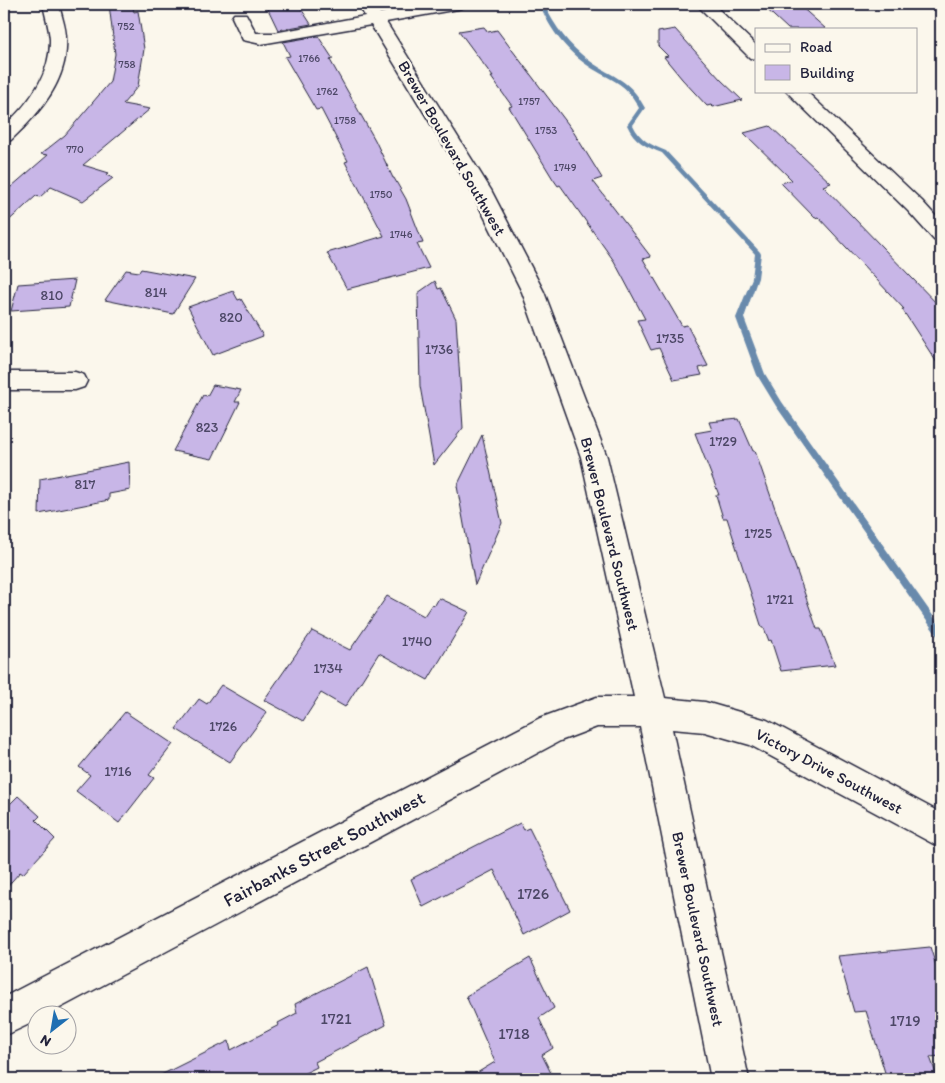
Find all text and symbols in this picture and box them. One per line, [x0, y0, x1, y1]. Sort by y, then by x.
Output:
house number: 752 [117, 20, 135, 33]
legend [755, 28, 918, 92]
text: Road [800, 38, 833, 56]
house number: 1766 [298, 52, 320, 65]
street label: Brewer Boulevard Southwest [394, 57, 510, 239]
house number: 758 [118, 58, 136, 71]
text: Building [800, 64, 854, 82]
house number: 1762 [316, 85, 338, 98]
house number: 1757 [518, 95, 540, 108]
house number: 1758 [334, 114, 356, 127]
house number: 1753 [535, 124, 557, 137]
house number: 770 [66, 143, 84, 156]
house number: 1749 [554, 161, 577, 174]
house number: 1750 [369, 188, 393, 201]
house number: 1746 [390, 228, 413, 241]
house number: 814 [145, 284, 168, 301]
house number: 810 [41, 287, 63, 304]
house number: 820 [219, 309, 243, 326]
house number: 1735 [656, 330, 684, 347]
house number: 1736 [425, 341, 453, 358]
house number: 823 [196, 419, 219, 436]
house number: 1729 [709, 433, 737, 450]
street label: Brewer Boulevard Southwest [577, 435, 643, 633]
house number: 817 [74, 476, 96, 493]
house number: 1725 [744, 525, 772, 542]
house number: 1721 [766, 591, 794, 608]
house number: 1740 [402, 633, 432, 650]
house number: 1734 [313, 660, 343, 677]
house number: 1726 [209, 718, 237, 735]
street label: Victory Drive Southwest [752, 724, 906, 818]
house number: 1716 [104, 763, 132, 780]
street label: Fairbanks Street Southwest [219, 786, 429, 912]
street label: Brewer Boulevard Southwest [668, 830, 728, 1028]
house number: 1726 [517, 884, 549, 903]
north arrow [28, 1006, 78, 1056]
house number: 1721 [320, 1009, 352, 1028]
house number: 1719 [889, 1011, 921, 1030]
house number: 1718 [498, 1024, 530, 1043]
text: N [37, 1031, 54, 1050]

